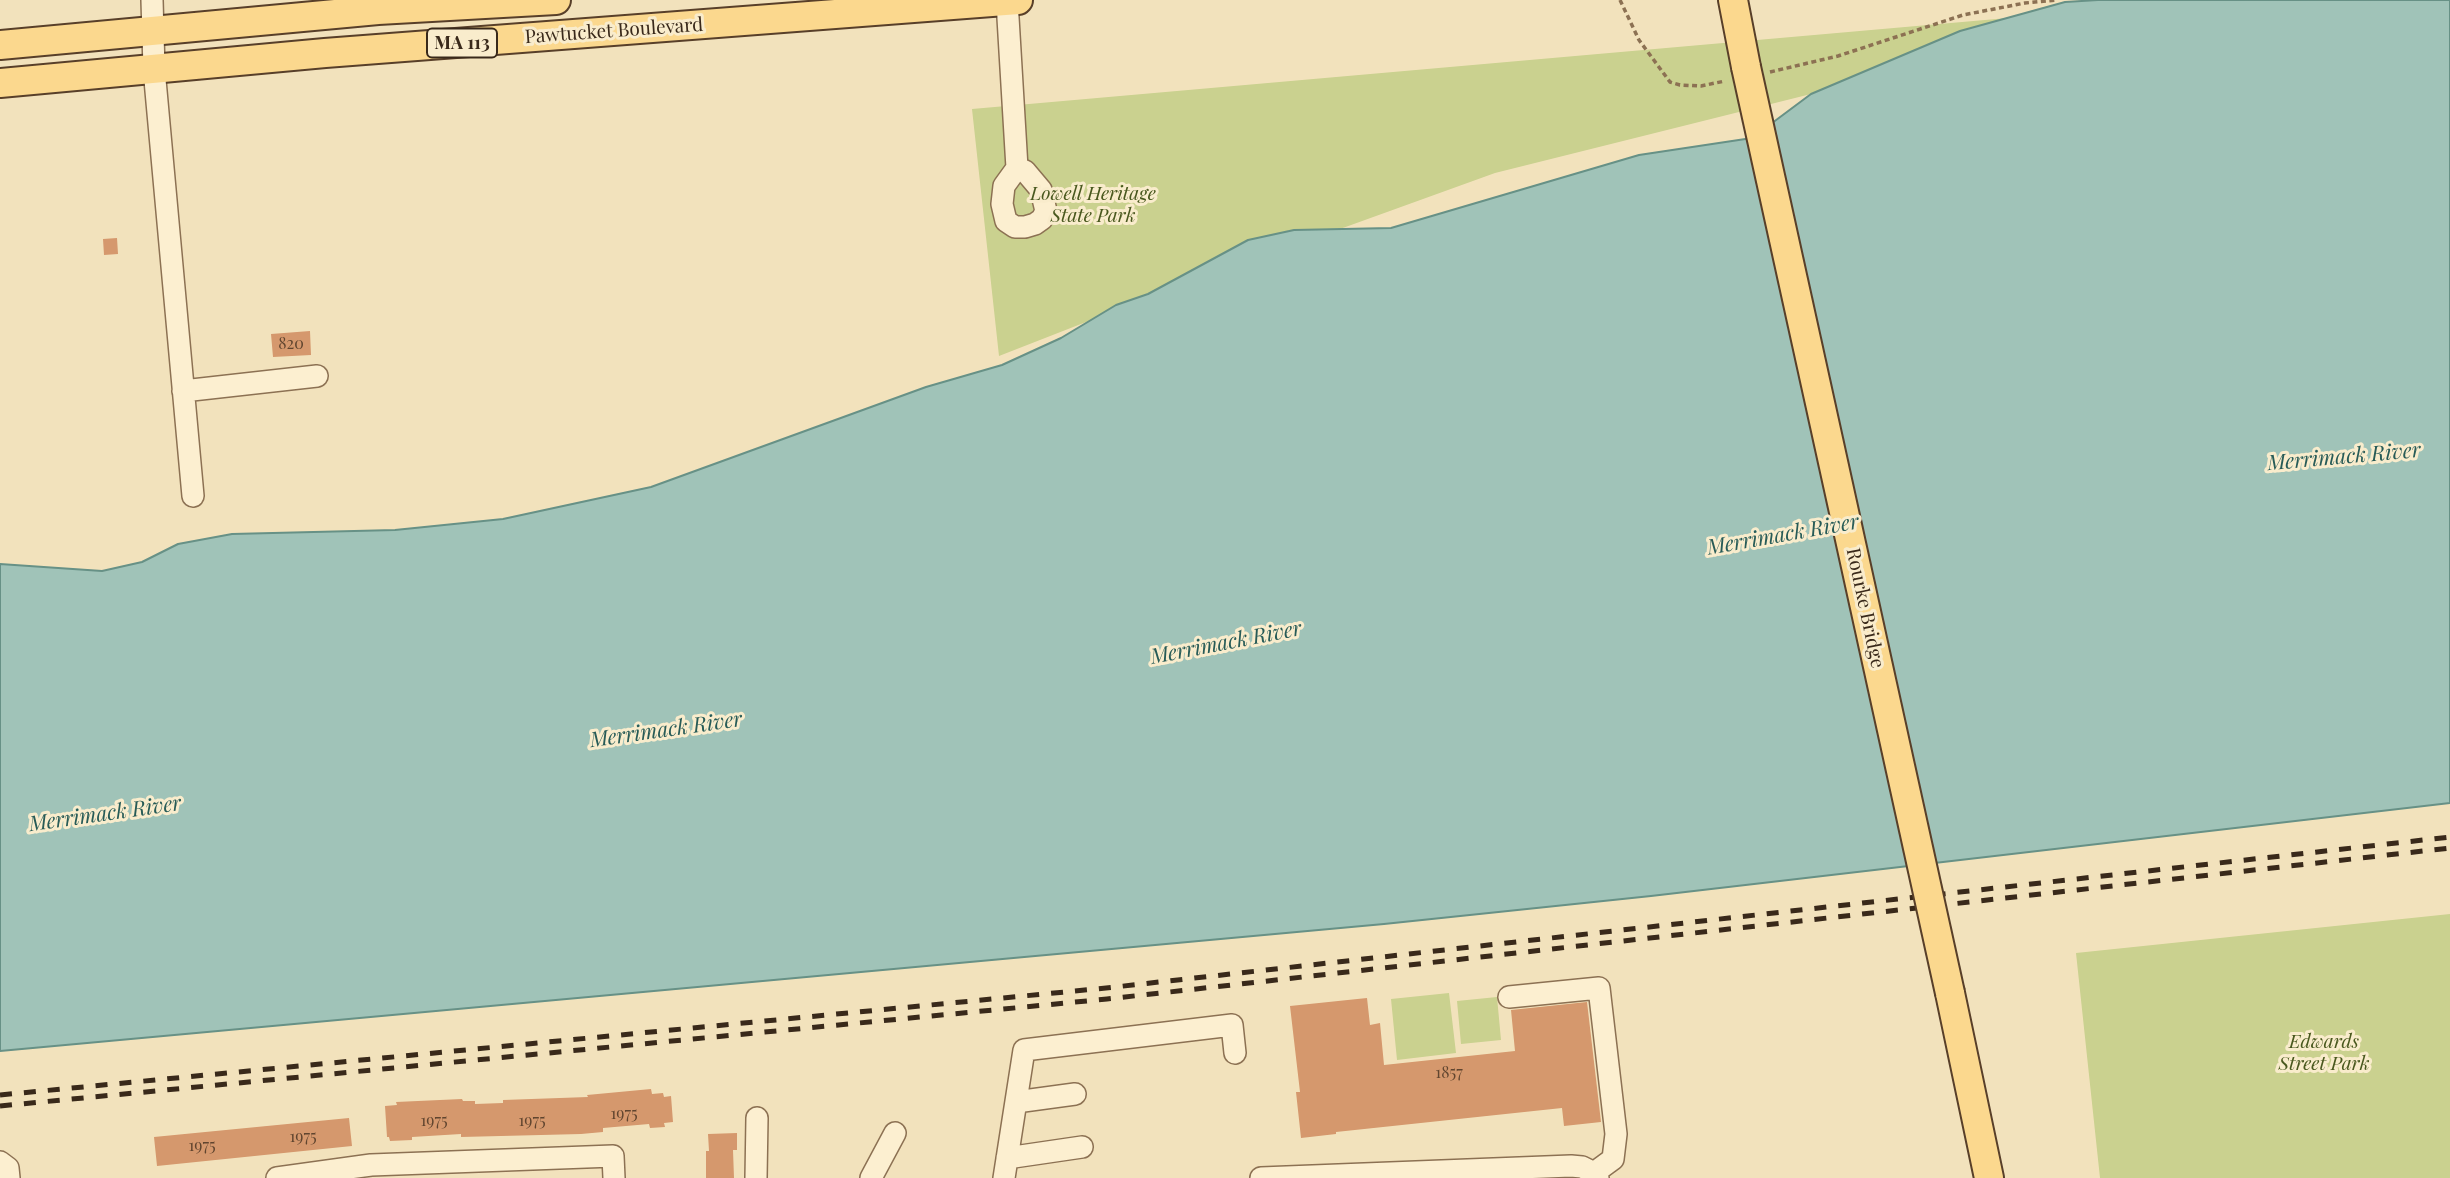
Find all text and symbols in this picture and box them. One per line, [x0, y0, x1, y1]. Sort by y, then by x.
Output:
street label: Pawtucket Boulevard [524, 13, 704, 49]
road number: MA 113 [427, 28, 497, 58]
park label: Lowell Heritage State Park [1030, 183, 1156, 227]
house number: 820 [278, 334, 304, 354]
water label: Merrimack River [2266, 438, 2422, 476]
water label: Merrimack River [1705, 509, 1861, 561]
street label: Rourke Bridge [1841, 546, 1889, 670]
water label: Merrimack River [1148, 616, 1304, 670]
water label: Merrimack River [588, 707, 744, 753]
water label: Merrimack River [27, 791, 183, 837]
park label: Edwards Street Park [2279, 1031, 2369, 1075]
house number: 1857 [1435, 1063, 1463, 1083]
house number: 1975 [610, 1104, 638, 1124]
house number: 1975 [420, 1111, 448, 1131]
house number: 1975 [518, 1111, 546, 1131]
house number: 1975 [289, 1127, 317, 1147]
house number: 1975 [188, 1136, 216, 1156]

